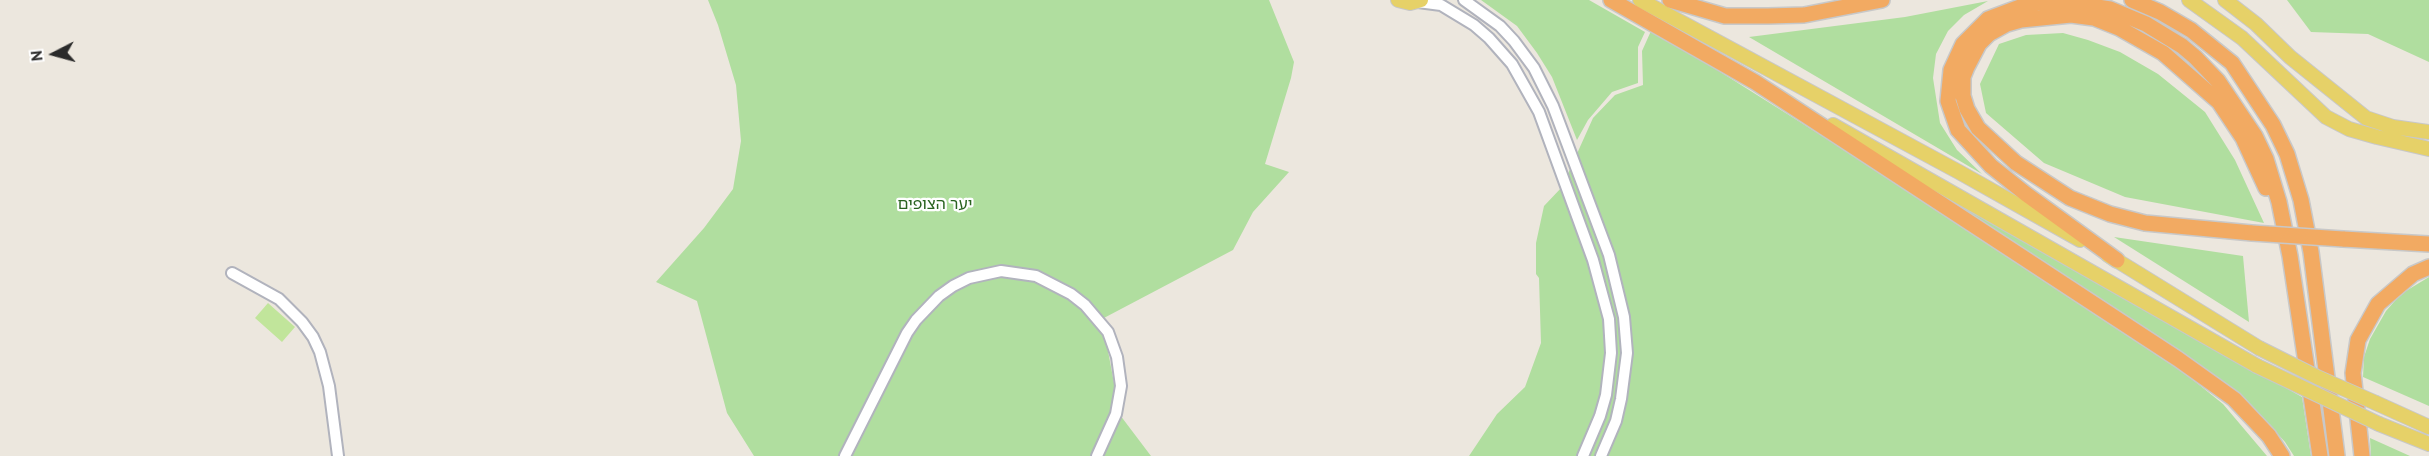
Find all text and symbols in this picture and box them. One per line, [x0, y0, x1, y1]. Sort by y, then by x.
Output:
north arrow [24, 24, 84, 84]
text: N [26, 50, 47, 62]
park label: יער הצופים [897, 194, 973, 214]

